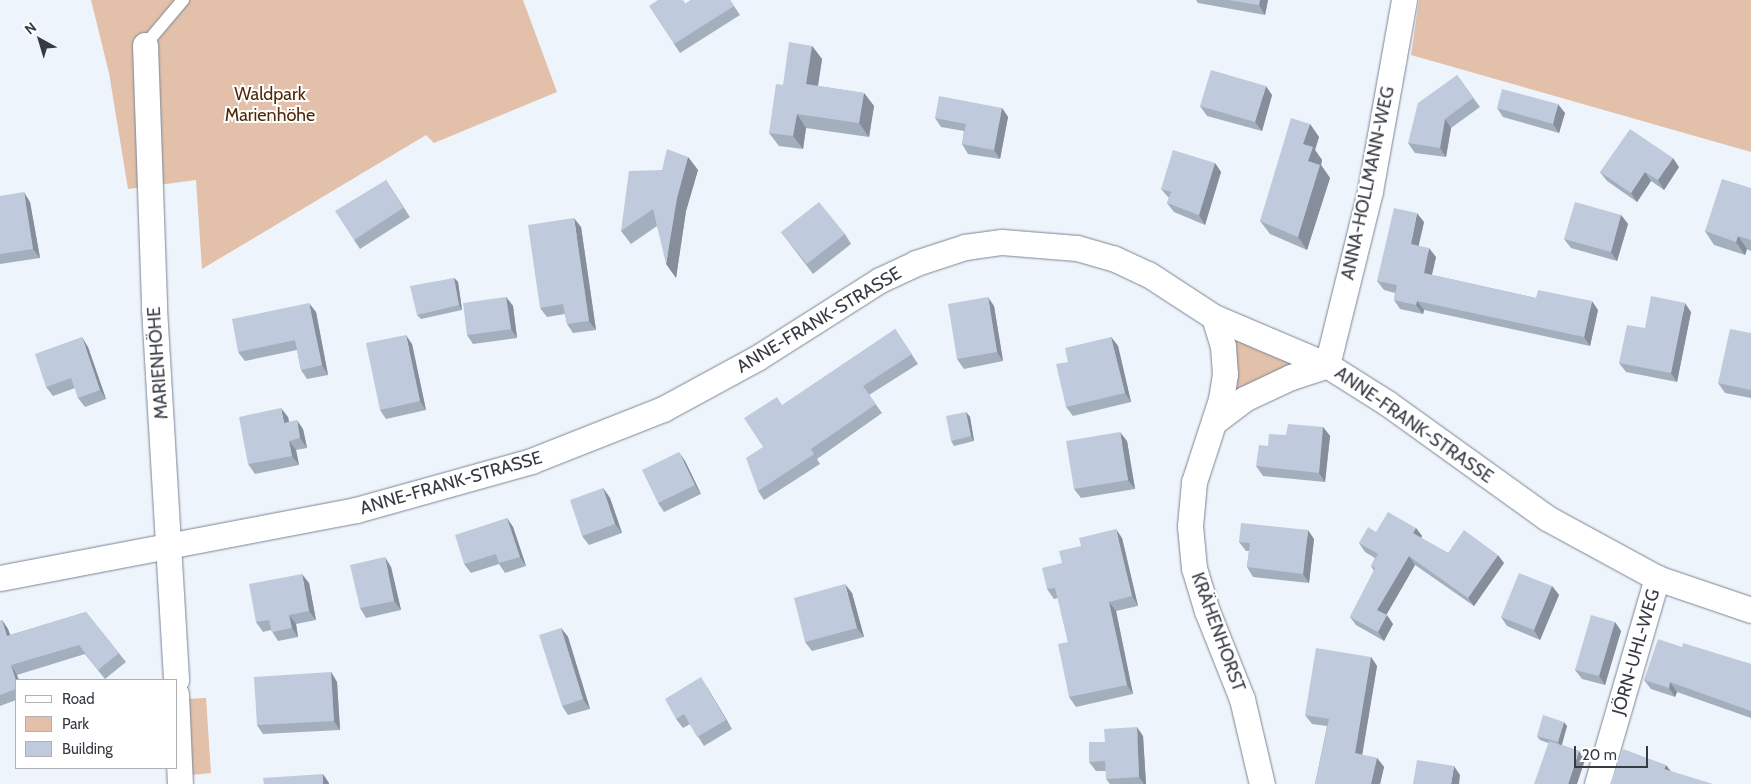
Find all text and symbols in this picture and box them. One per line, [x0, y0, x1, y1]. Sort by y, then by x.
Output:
north arrow [15, 15, 65, 65]
text: N [21, 18, 40, 38]
park label: Waldpark Marienhöhe [225, 84, 315, 126]
street label: ANNA-HOLLMANN-WEG [1337, 84, 1399, 282]
street label: ANNE-FRANK-STRASSE [733, 262, 905, 378]
street label: MARIENHÖHE [143, 306, 173, 420]
street label: ANNE-FRANK-STRASSE [1331, 362, 1497, 488]
street label: ANNE-FRANK-STRASSE [358, 447, 544, 519]
street label: KRÄHENHORST [1186, 570, 1250, 694]
street label: JÖRN-UHL-WEG [1608, 587, 1664, 717]
legend [15, 679, 178, 769]
text: Road [62, 690, 95, 708]
text: Park [62, 715, 89, 733]
scale bar [1576, 736, 1650, 768]
text: Building [62, 740, 113, 758]
text: 20 m [1582, 746, 1617, 764]

